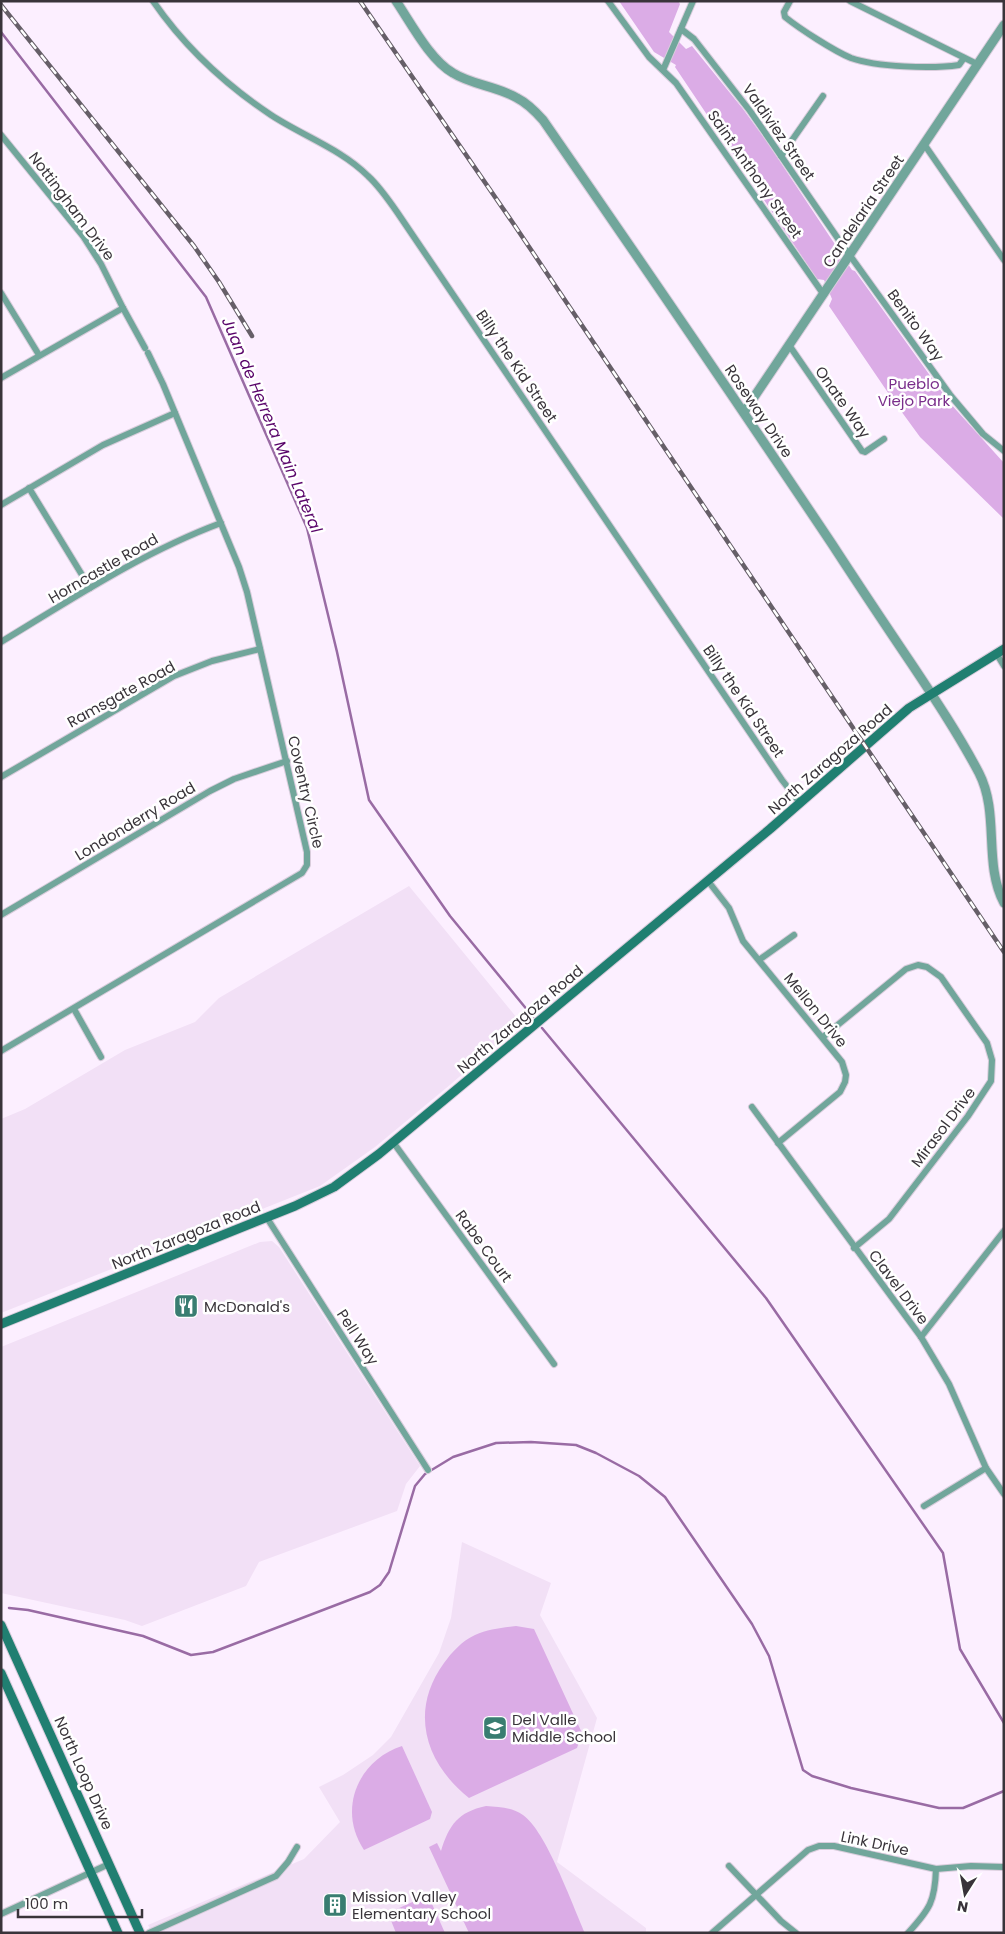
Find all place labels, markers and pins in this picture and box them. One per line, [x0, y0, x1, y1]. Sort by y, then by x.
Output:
restaurant icon: McDonald's [173, 1293, 199, 1319]
place label: McDonald's [204, 1296, 290, 1317]
place label: Del Valle Middle School [512, 1709, 616, 1747]
school or university icon: Del Valle Middle School [482, 1715, 508, 1741]
place label: Mission Valley Elementary School [352, 1886, 491, 1924]
building icon: Mission Valley Elementary School [322, 1892, 348, 1918]

